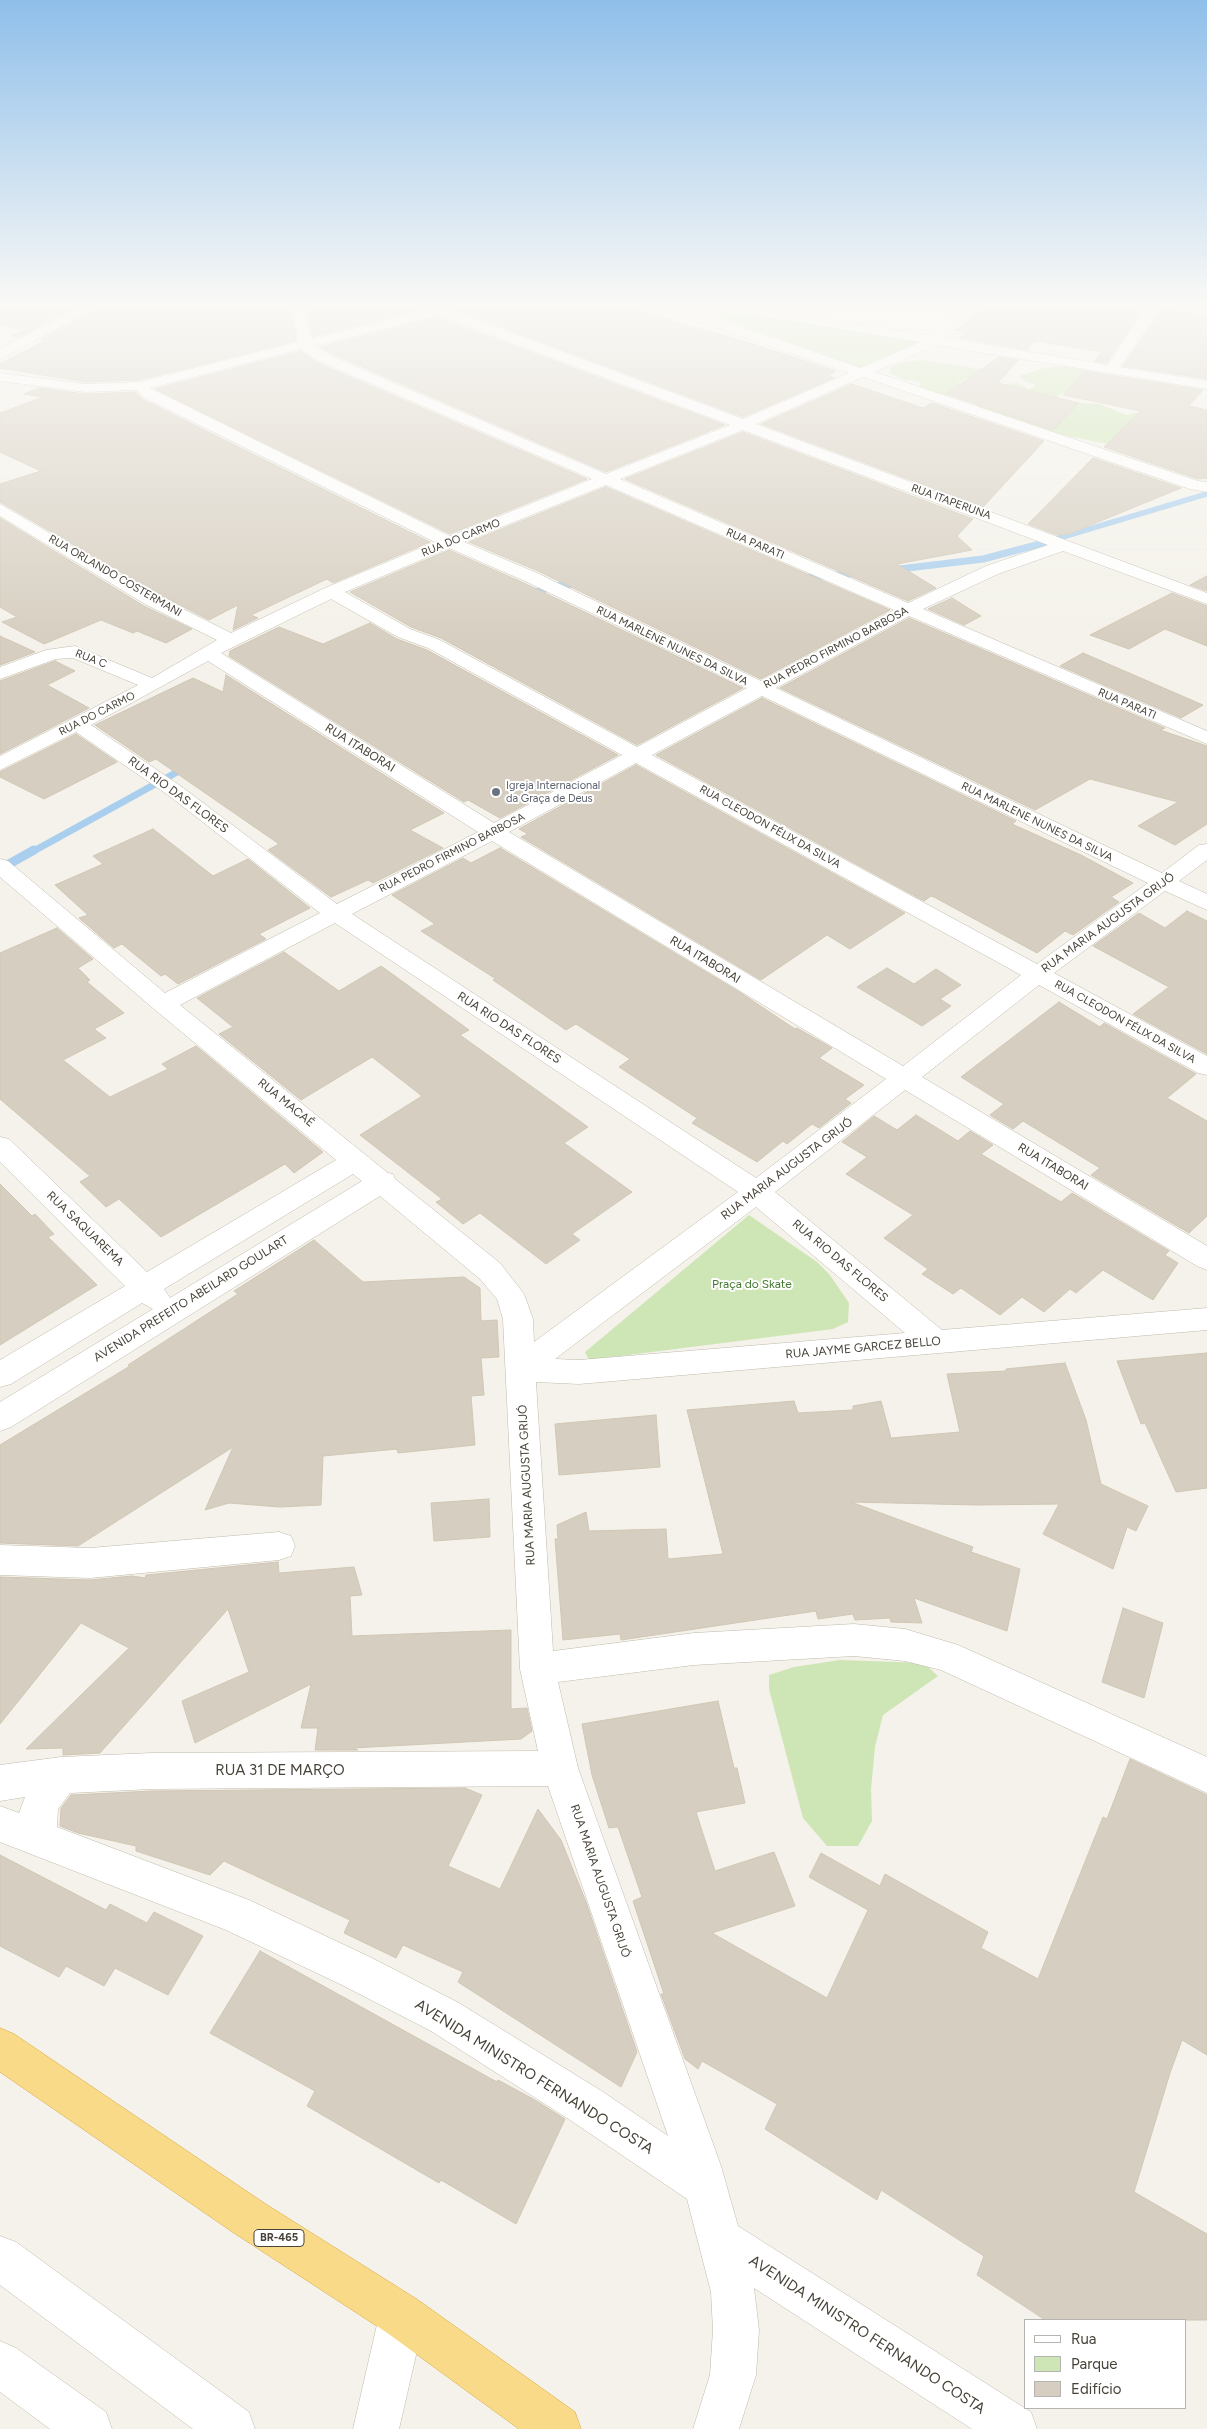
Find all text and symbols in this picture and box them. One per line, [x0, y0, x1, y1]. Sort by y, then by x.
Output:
street label: RUA ITAPERUNA [909, 481, 993, 523]
street label: RUA DO CARMO [420, 516, 502, 560]
street label: RUA PARATI [724, 526, 786, 562]
street label: RUA ORLANDO COSTERMANI [46, 532, 184, 620]
street label: RUA MARLENE NUNES DA SILVA [594, 603, 750, 689]
street label: RUA PEDRO FIRMINO BARBOSA [761, 604, 911, 692]
street label: RUA C [73, 647, 109, 671]
street label: RUA PARATI [1096, 686, 1158, 722]
street label: RUA DO CARMO [57, 689, 137, 739]
street label: RUA ITABORAI [322, 721, 398, 775]
street label: RUA RIO DAS FLORES [125, 754, 231, 836]
place label: Igreja Internacional da Graça de Deus [506, 779, 600, 805]
street label: RUA MARLENE NUNES DA SILVA [959, 779, 1115, 865]
street label: RUA CLEODON FÉLIX DA SILVA [697, 783, 843, 871]
marker: Igreja Internacional da Graça de Deus [490, 786, 502, 798]
street label: RUA PEDRO FIRMINO BARBOSA [377, 810, 527, 896]
street label: RUA MARIA AUGUSTA GRIJÓ [1039, 870, 1177, 976]
street label: RUA ITABORAI [667, 933, 743, 987]
street label: RUA CLEODON FÉLIX DA SILVA [1052, 978, 1198, 1066]
street label: RUA RIO DAS FLORES [454, 989, 564, 1067]
street label: RUA MACAÉ [255, 1076, 317, 1130]
street label: RUA MARIA AUGUSTA GRIJÓ [718, 1115, 856, 1223]
street label: RUA ITABORAI [1015, 1140, 1091, 1194]
street label: RUA SAQUAREMA [44, 1189, 126, 1269]
street label: RUA RIO DAS FLORES [789, 1217, 891, 1305]
street label: AVENIDA PREFEITO ABEILARD GOULART [91, 1233, 291, 1365]
park label: Praça do Skate [712, 1277, 792, 1291]
street label: RUA JAYME GARCEZ BELLO [785, 1334, 941, 1362]
street label: RUA MARIA AUGUSTA GRIJÓ [516, 1404, 538, 1566]
street label: RUA 31 DE MARÇO [215, 1762, 345, 1780]
street label: RUA MARIA AUGUSTA GRIJÓ [567, 1803, 633, 1959]
street label: AVENIDA MINISTRO FERNANDO COSTA [411, 1996, 657, 2158]
road number: BR-465 [254, 2230, 304, 2246]
street label: AVENIDA MINISTRO FERNANDO COSTA [746, 2252, 988, 2418]
legend [1024, 2319, 1187, 2409]
text: Rua [1071, 2330, 1096, 2348]
text: Parque [1071, 2355, 1118, 2373]
text: Edifício [1071, 2380, 1121, 2398]

